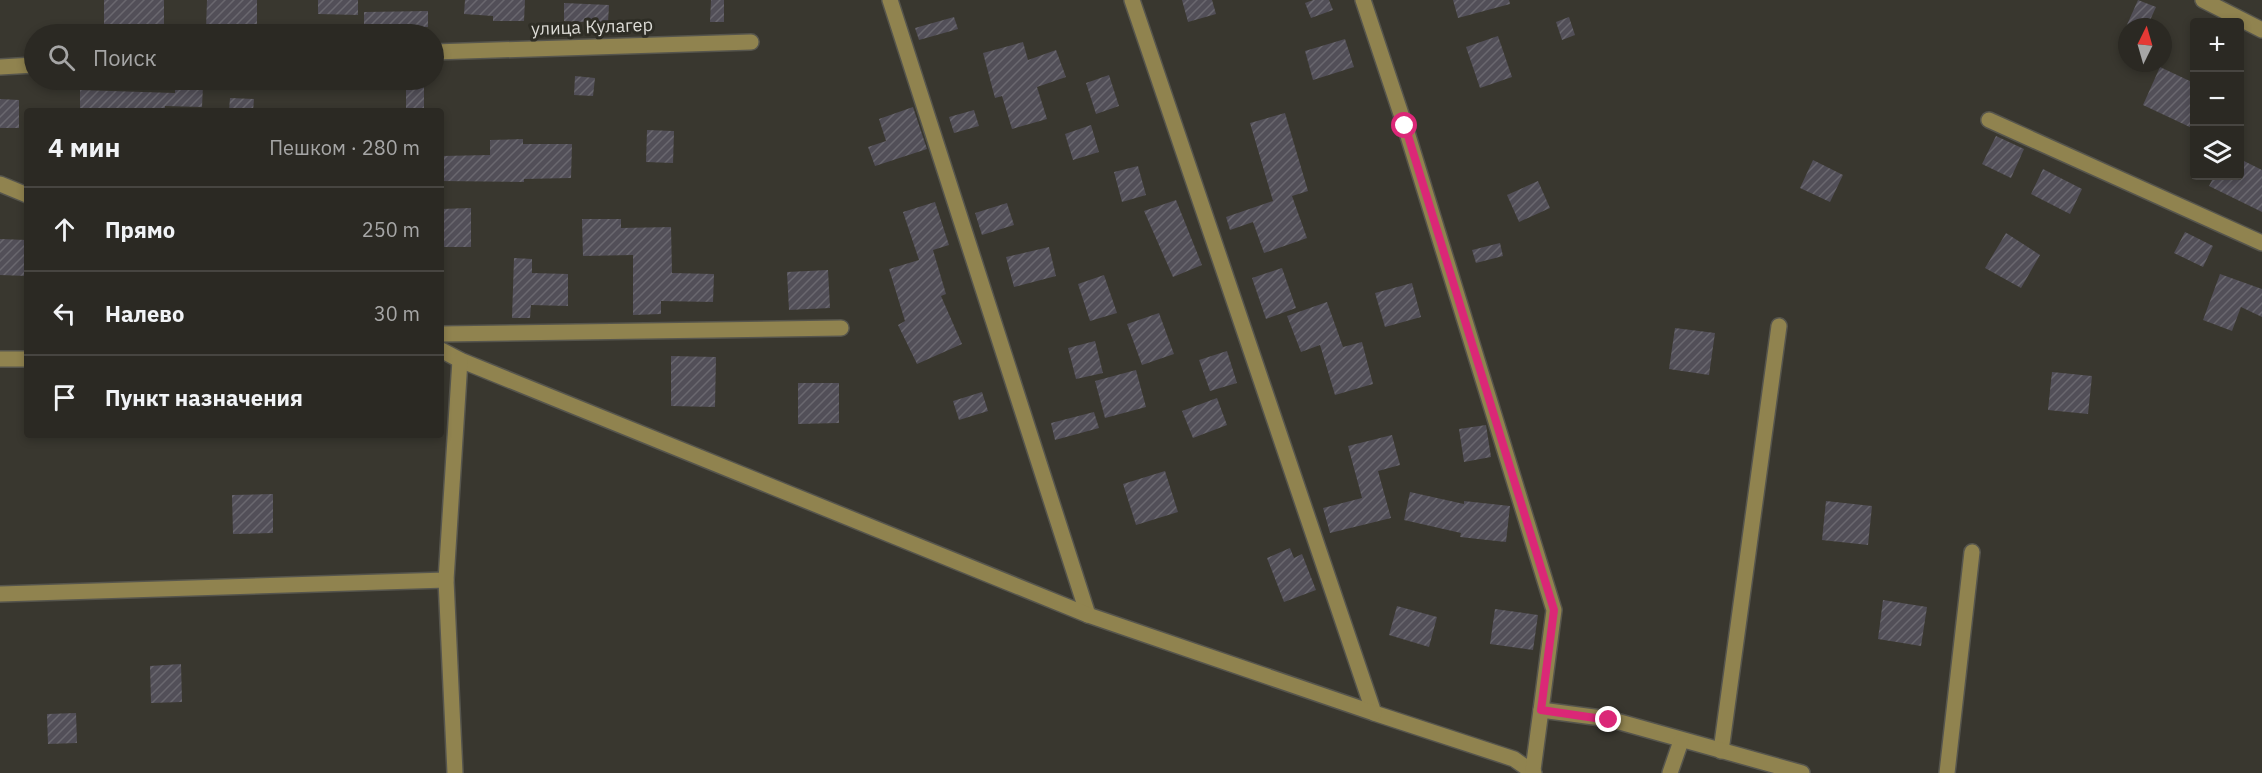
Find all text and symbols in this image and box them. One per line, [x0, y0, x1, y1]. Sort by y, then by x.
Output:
street label: улица Кулагер [531, 13, 653, 40]
north arrow [2118, 18, 2172, 72]
map controls [2190, 18, 2244, 180]
button: + [2190, 18, 2244, 72]
search box [24, 24, 444, 90]
icon: search [45, 41, 78, 74]
text: Поиск [93, 43, 157, 72]
button: − [2190, 72, 2244, 126]
route start [1391, 112, 1417, 138]
button: layers [2190, 126, 2244, 180]
text: 4 мин [48, 130, 120, 164]
text: Пешком · 280 m [269, 134, 420, 161]
icon: ahead [48, 213, 81, 246]
text: Прямо [105, 215, 175, 244]
text: 250 m [362, 216, 420, 243]
icon: left [48, 297, 81, 330]
text: Налево [105, 299, 184, 328]
text: 30 m [374, 300, 420, 327]
icon: arrive [48, 381, 81, 414]
text: Пункт назначения [105, 383, 303, 412]
route end [1595, 706, 1621, 732]

